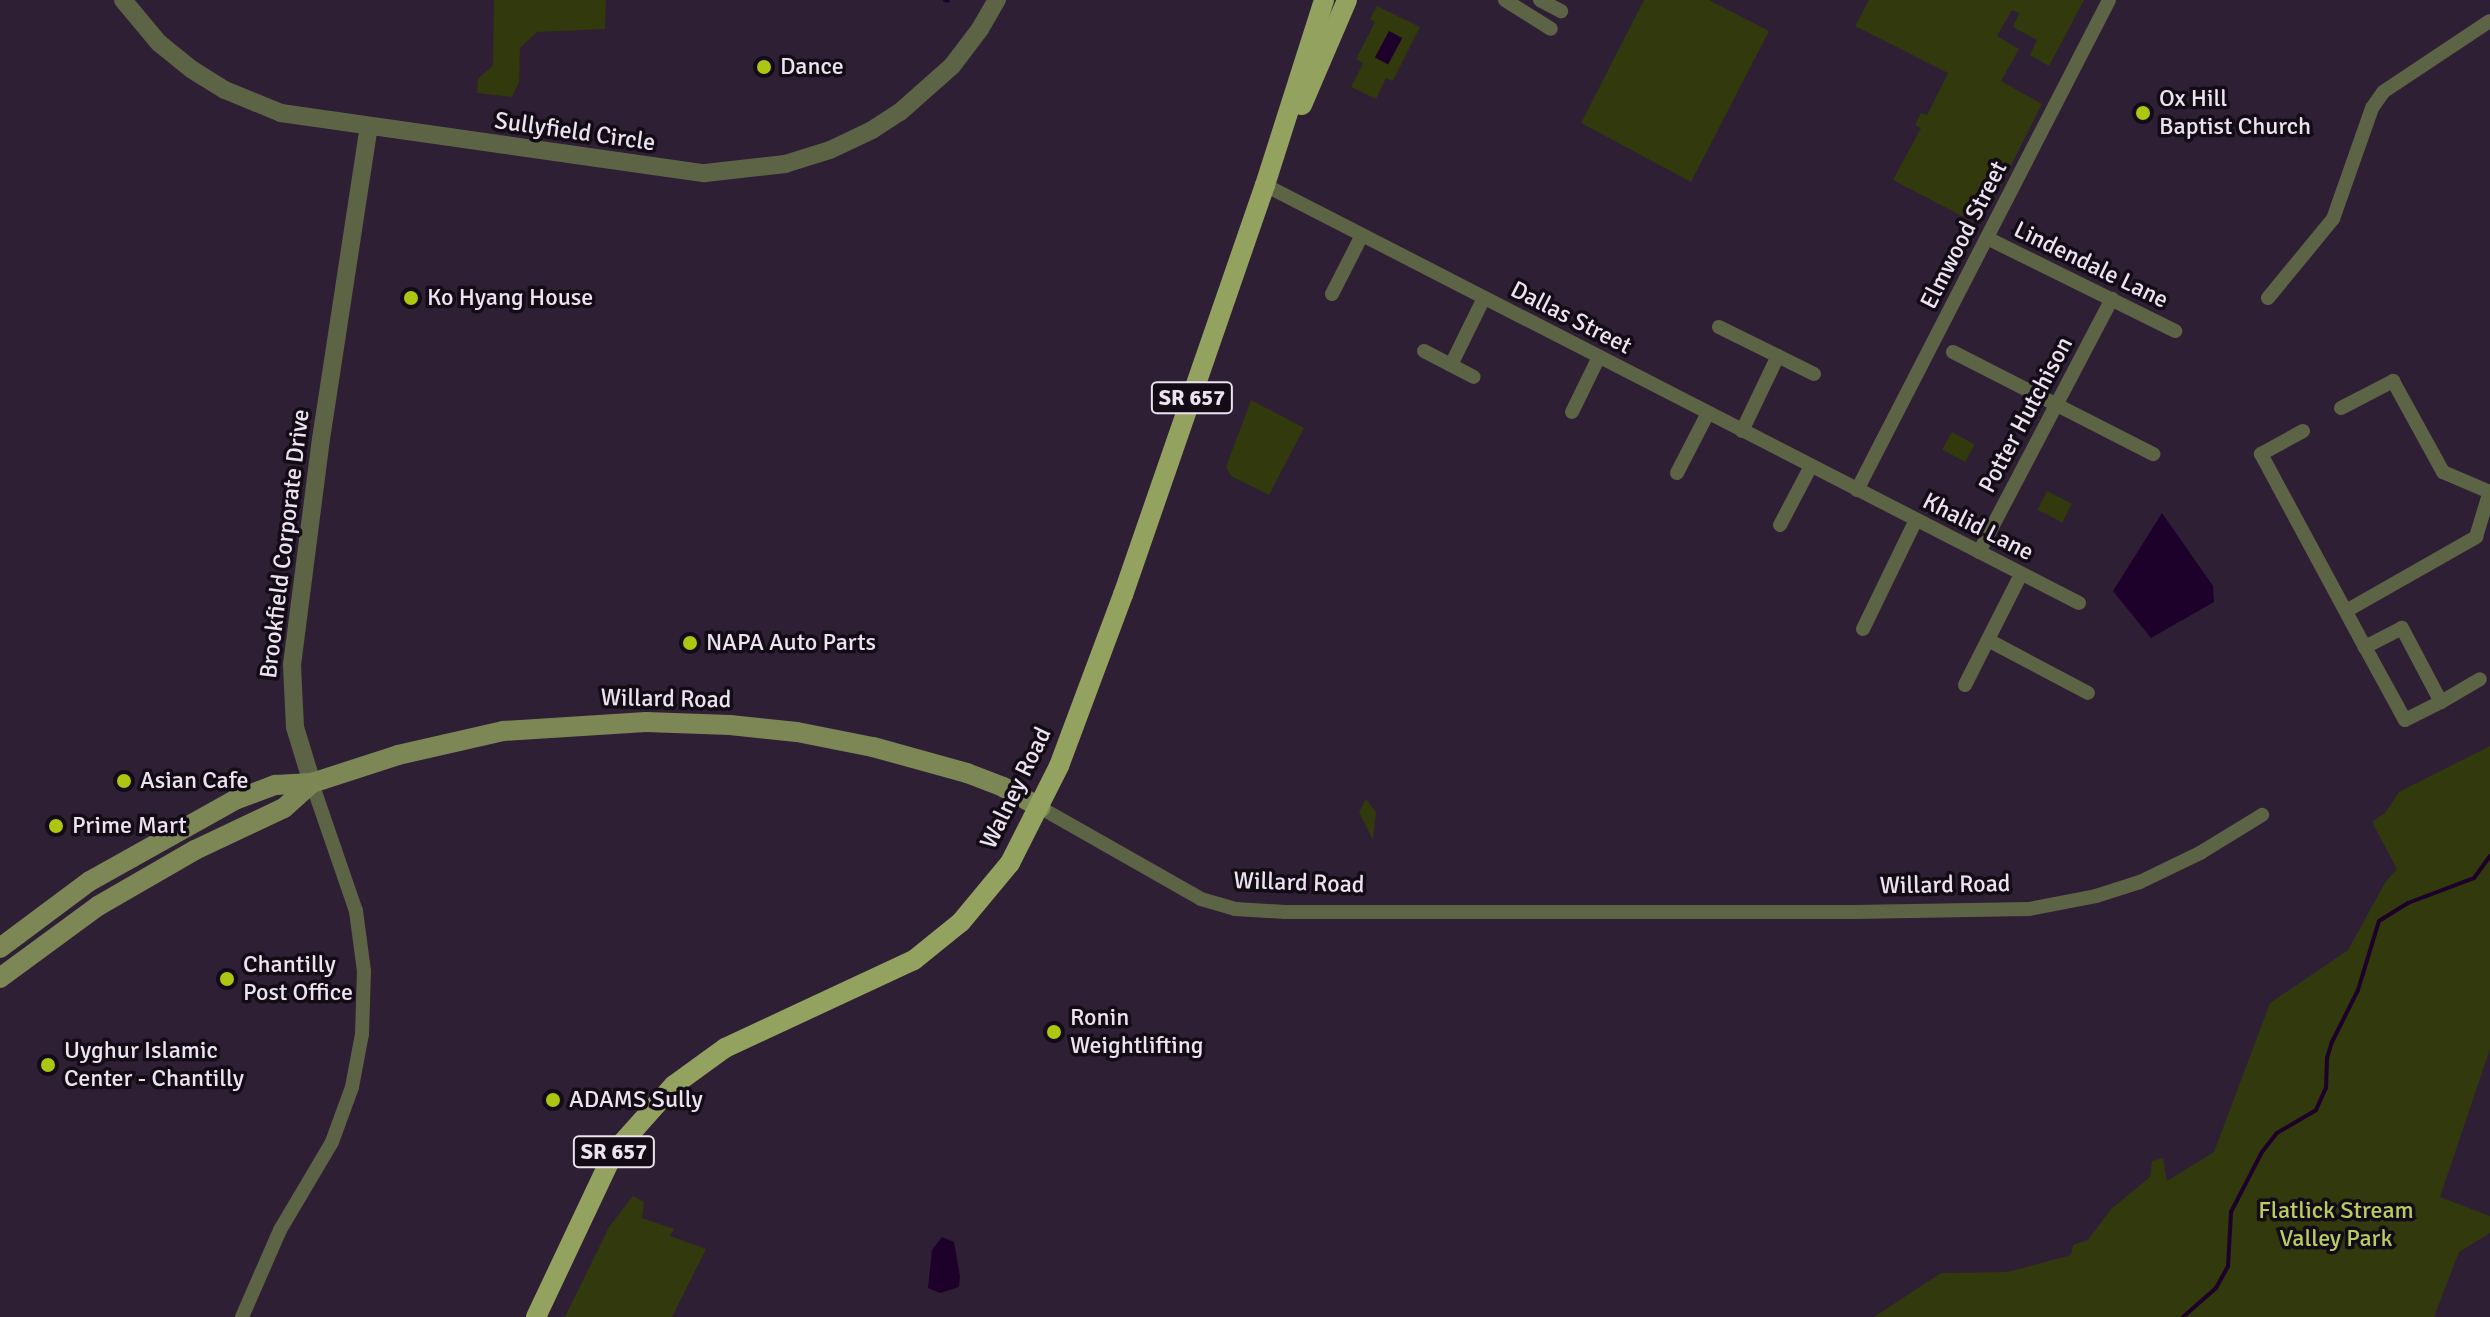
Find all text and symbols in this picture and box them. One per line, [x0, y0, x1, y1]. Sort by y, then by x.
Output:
place label: Dance [780, 53, 844, 81]
marker: Dance [755, 58, 773, 76]
place label: Ox Hill Baptist Church [2159, 85, 2311, 141]
marker: Ox Hill Baptist Church [2134, 104, 2152, 122]
street label: Sullyfield Circle [493, 106, 657, 158]
street label: Elmwood Street [1914, 156, 2014, 314]
street label: Lindendale Lane [2009, 215, 2173, 315]
street label: Dallas Street [1506, 275, 1636, 361]
place label: Ko Hyang House [427, 284, 593, 312]
marker: Ko Hyang House [402, 289, 420, 307]
street label: Potter Hutchison [1973, 332, 2079, 498]
road number: SR 657 [1150, 380, 1234, 416]
street label: Brookfield Corporate Drive [254, 408, 316, 680]
street label: Khalid Lane [1918, 487, 2038, 567]
place label: NAPA Auto Parts [706, 629, 876, 657]
marker: NAPA Auto Parts [681, 634, 699, 652]
street label: Willard Road [600, 683, 732, 715]
street label: Walney Road [974, 723, 1058, 853]
place label: Asian Cafe [140, 767, 249, 795]
marker: Asian Cafe [115, 772, 133, 790]
place label: Prime Mart [72, 812, 187, 840]
marker: Prime Mart [47, 817, 65, 835]
street label: Willard Road [1233, 866, 1365, 900]
street label: Willard Road [1879, 869, 2011, 901]
place label: Chantilly Post Office [243, 951, 353, 1007]
marker: Chantilly Post Office [218, 970, 236, 988]
place label: Ronin Weightlifting [1070, 1004, 1204, 1060]
marker: Ronin Weightlifting [1045, 1023, 1063, 1041]
place label: Uyghur Islamic Center - Chantilly [64, 1037, 244, 1093]
marker: Uyghur Islamic Center - Chantilly [39, 1056, 57, 1074]
place label: ADAMS Sully [569, 1086, 703, 1114]
marker: ADAMS Sully [544, 1091, 562, 1109]
road number: SR 657 [572, 1134, 656, 1170]
park label: Flatlick Stream Valley Park [2258, 1197, 2414, 1253]

